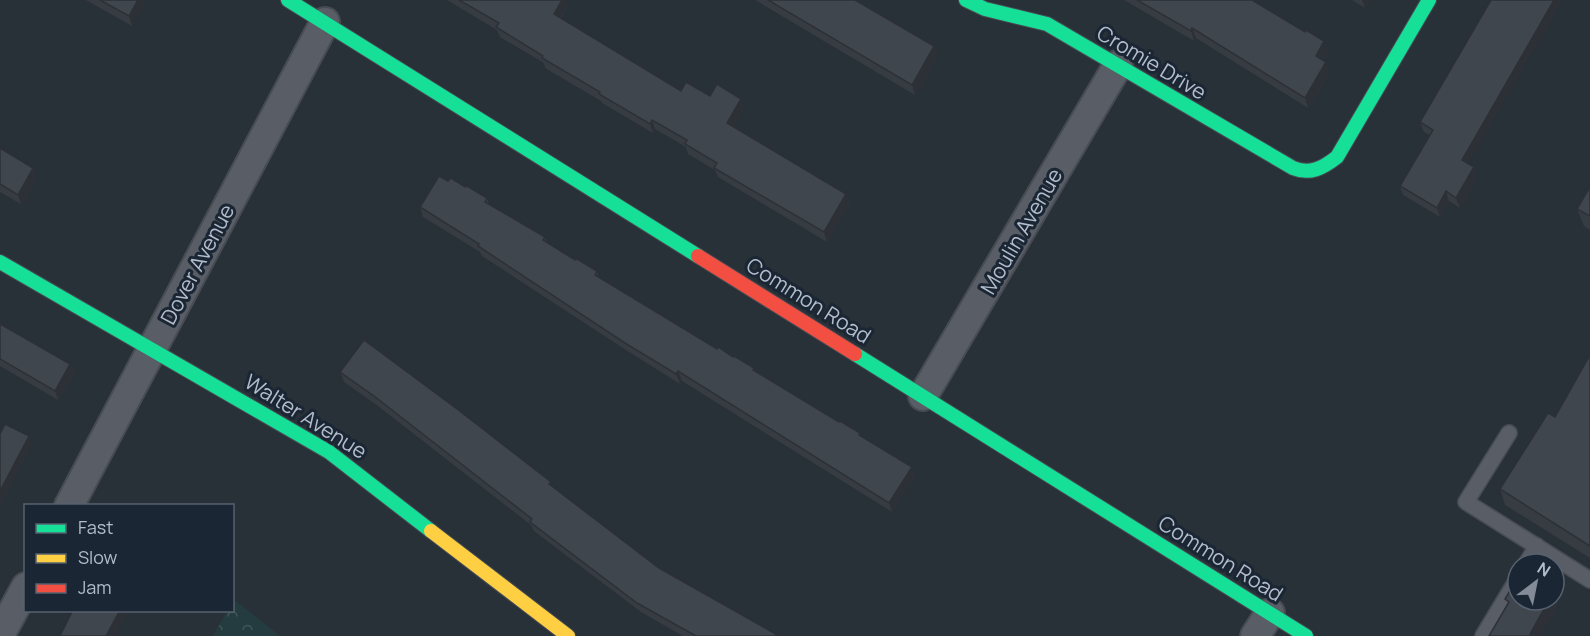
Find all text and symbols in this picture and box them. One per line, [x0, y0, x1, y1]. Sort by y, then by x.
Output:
street label: Cromie Drive [1092, 18, 1212, 106]
street label: Moulin Avenue [974, 163, 1068, 299]
street label: Dover Avenue [154, 199, 240, 329]
street label: Common Road [741, 251, 877, 349]
street label: Walter Avenue [240, 367, 372, 465]
legend [24, 504, 234, 612]
street label: Common Road [1153, 509, 1289, 607]
text: Fast [78, 515, 113, 539]
text: Slow [78, 545, 118, 569]
north arrow [1506, 552, 1566, 612]
text: N [1533, 557, 1555, 582]
text: Jam [78, 575, 112, 599]

